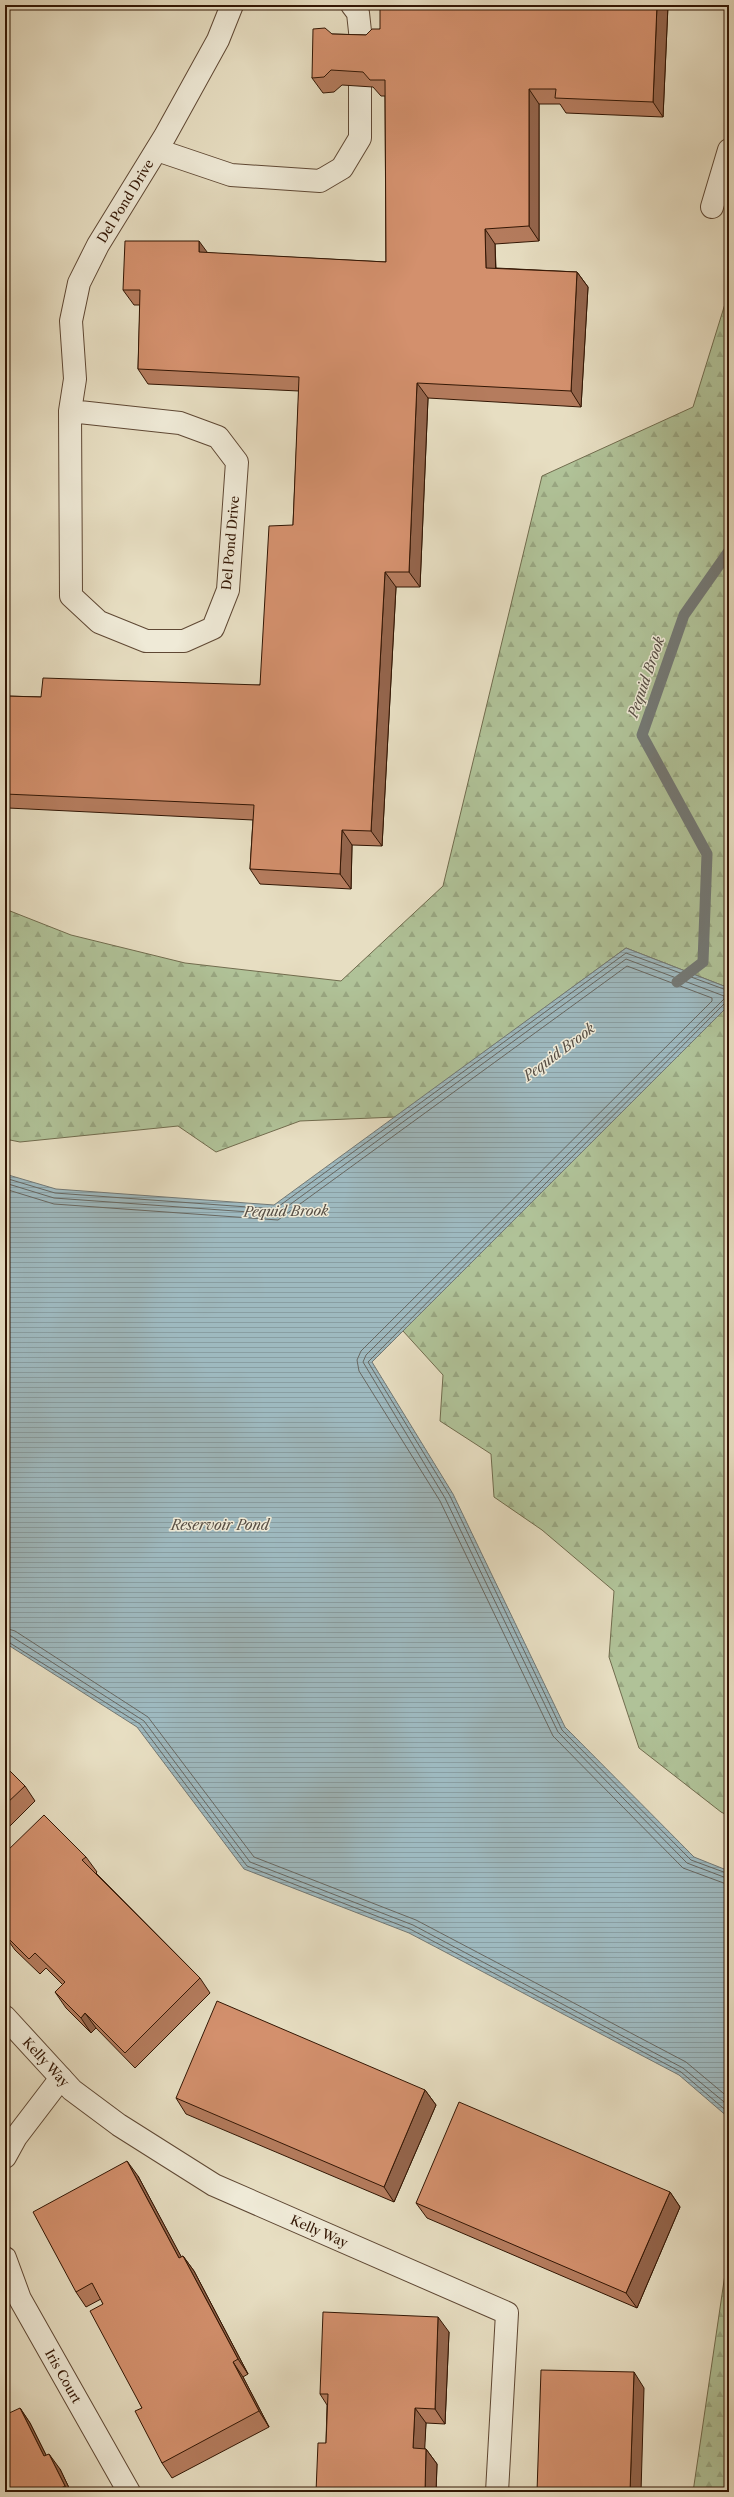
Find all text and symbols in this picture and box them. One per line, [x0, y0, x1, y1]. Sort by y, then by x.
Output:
street label: Del Pond Drive [93, 156, 157, 245]
street label: Del Pond Drive [218, 495, 242, 591]
water label: Pequid Brook [623, 633, 669, 721]
water label: Pequid Brook [519, 1019, 599, 1085]
water label: Pequid Brook [242, 1201, 329, 1221]
water label: Reservoir Pond [170, 1516, 271, 1534]
street label: Kelly Way [20, 2034, 73, 2091]
street label: Kelly Way [288, 2211, 351, 2251]
street label: Iris Court [42, 2346, 85, 2406]

